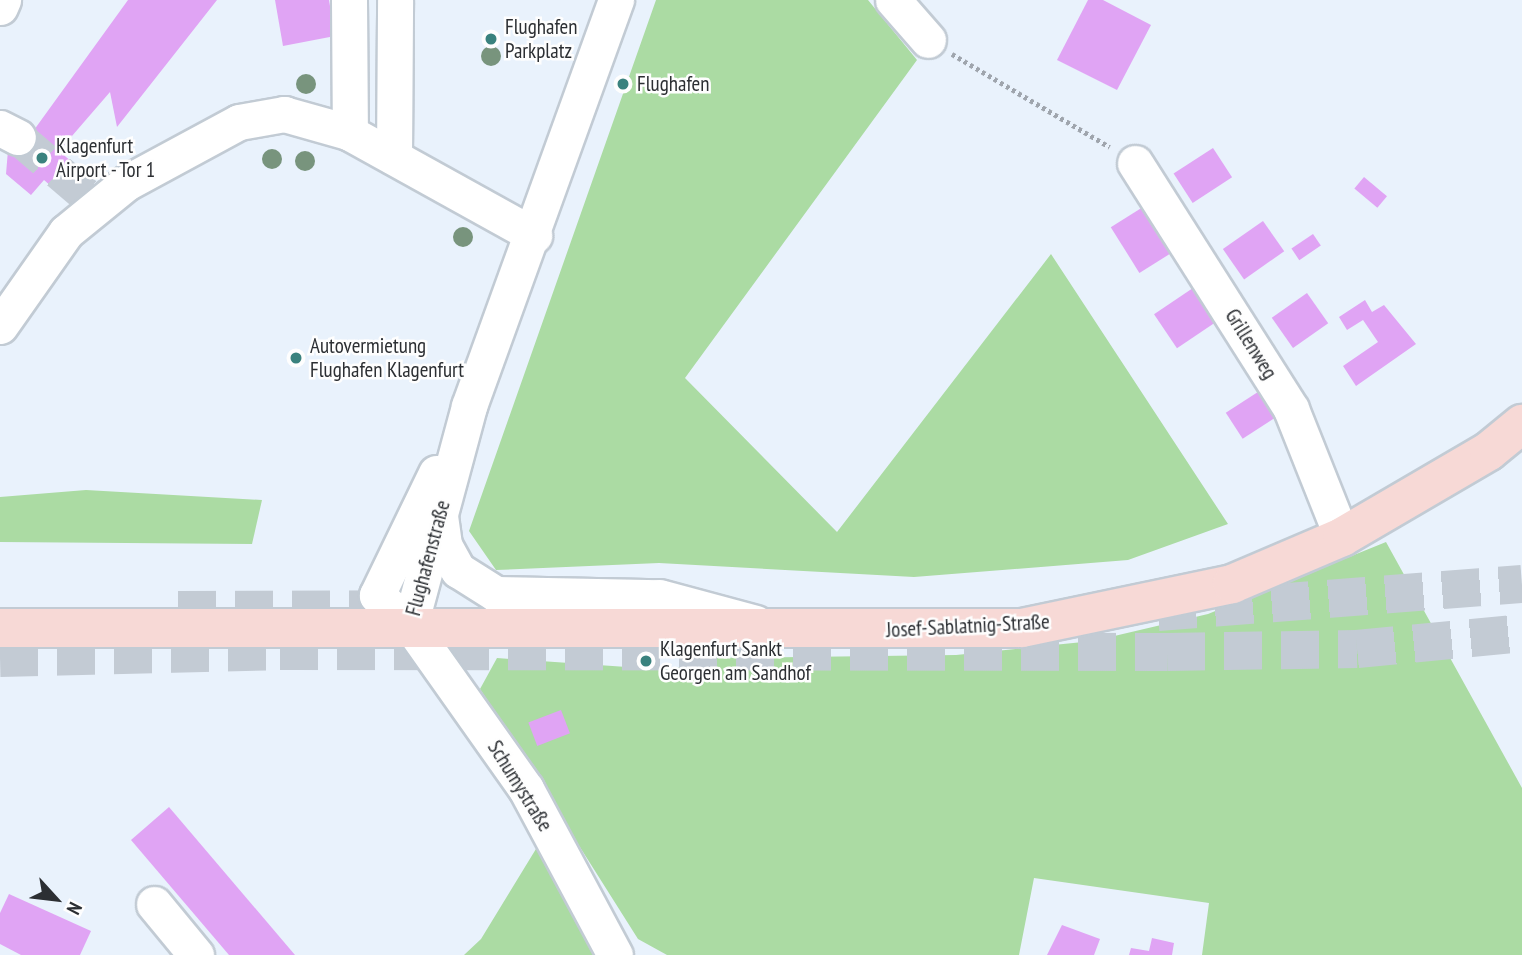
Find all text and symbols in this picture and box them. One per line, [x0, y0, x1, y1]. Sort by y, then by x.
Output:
place label: Flughafen Parkplatz [505, 14, 578, 64]
marker: Flughafen Parkplatz [483, 31, 499, 47]
place label: Flughafen [637, 71, 710, 97]
marker: Flughafen [615, 76, 631, 92]
place label: Klagenfurt Airport - Tor 1 [56, 133, 157, 183]
marker: Klagenfurt Airport - Tor 1 [34, 150, 50, 166]
street label: Grillenweg [1220, 304, 1282, 384]
place label: Autovermietung Flughafen Klagenfurt [310, 333, 464, 383]
marker: Autovermietung Flughafen Klagenfurt [288, 350, 304, 366]
street label: Flughafenstraße [400, 498, 456, 618]
street label: Josef-Sablatnig-Straße [886, 609, 1050, 643]
place label: Klagenfurt Sankt Georgen am Sandhof [660, 636, 811, 686]
marker: Klagenfurt Sankt Georgen am Sandhof [638, 653, 654, 669]
street label: Schumystraße [482, 736, 558, 836]
north arrow [21, 864, 91, 934]
text: N [62, 899, 88, 919]

